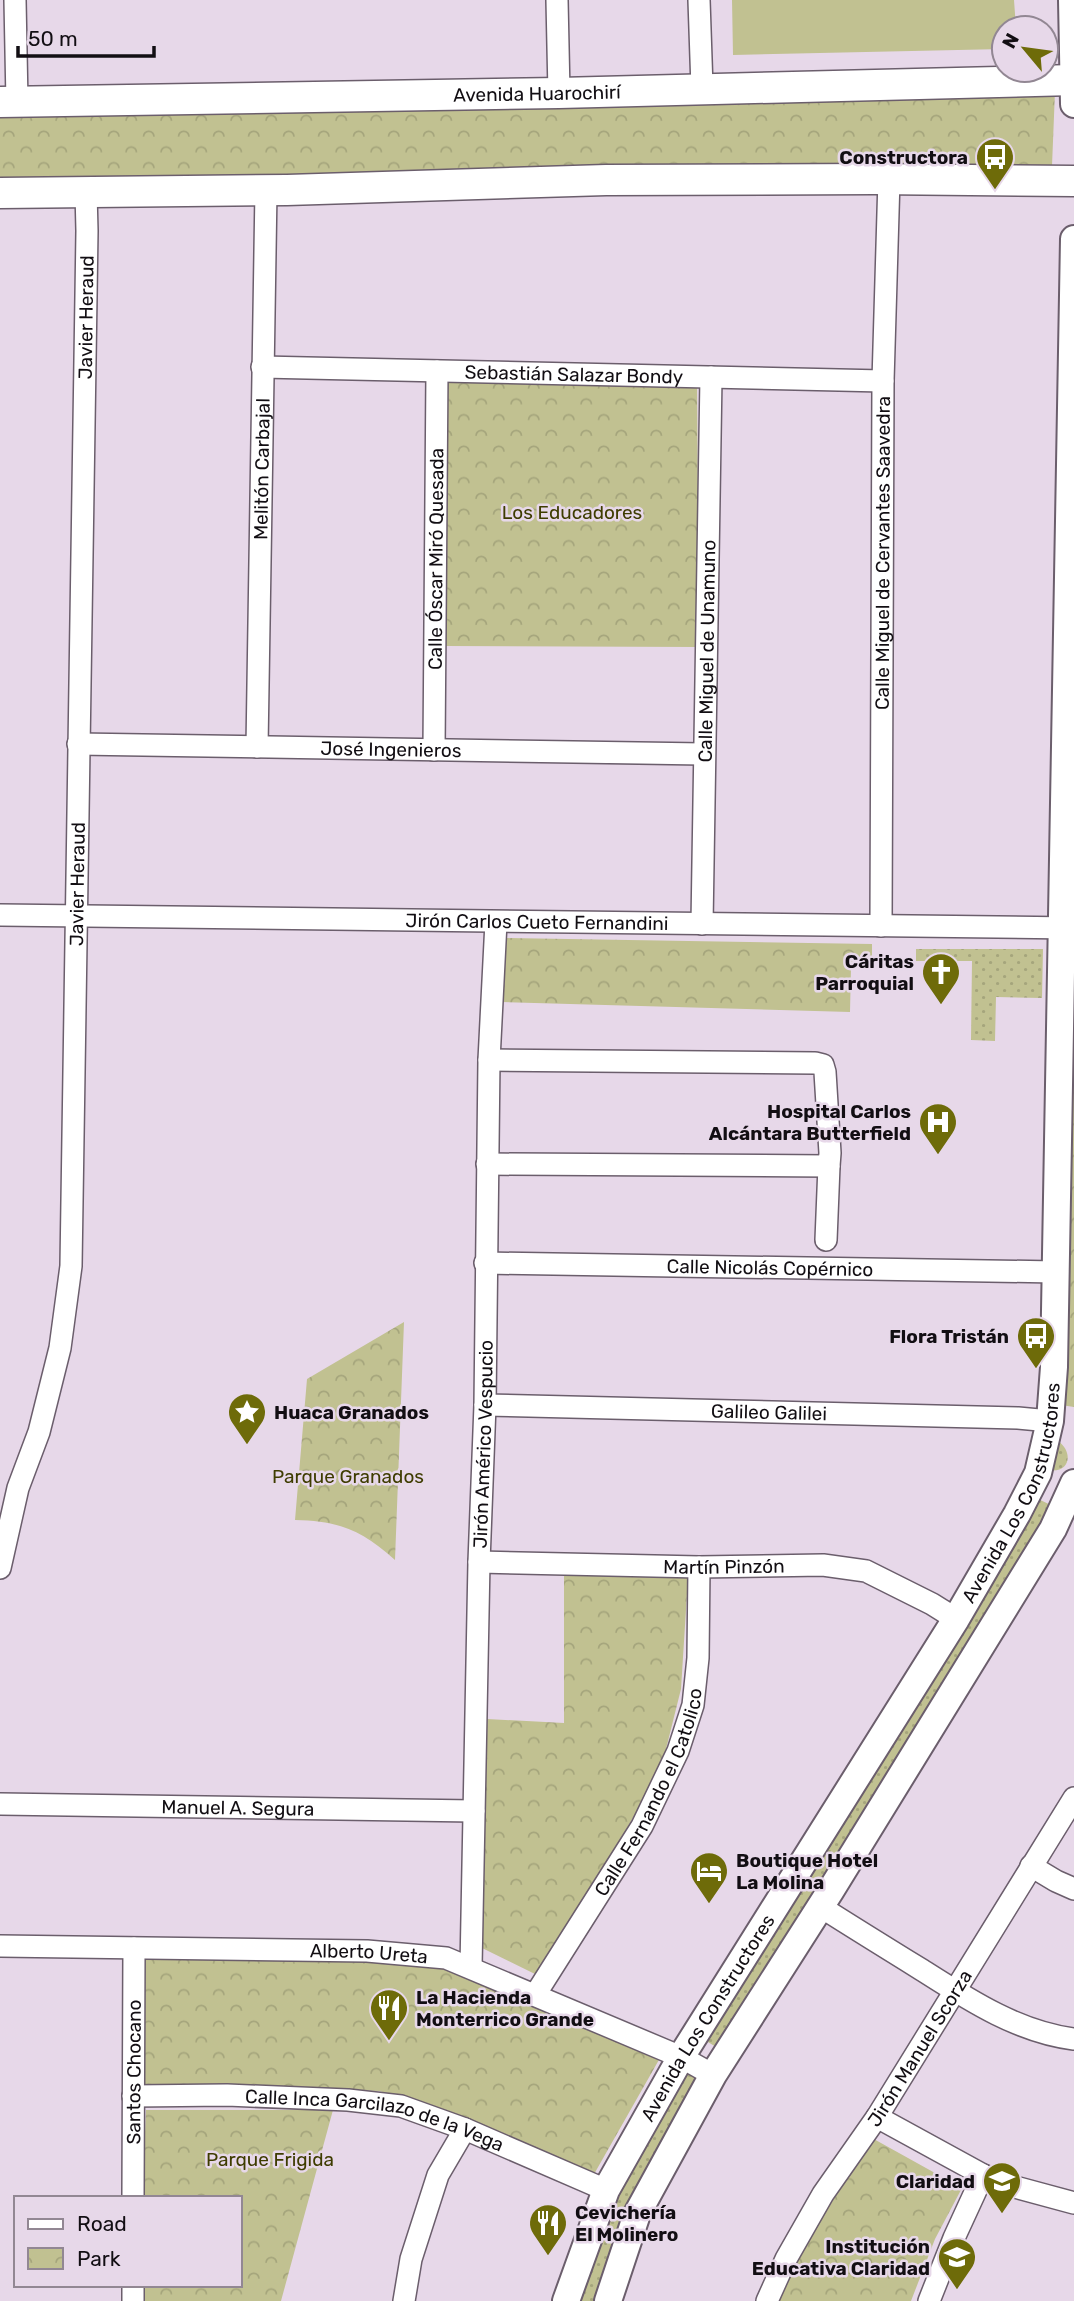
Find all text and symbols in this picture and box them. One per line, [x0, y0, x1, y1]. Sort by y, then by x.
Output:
scale bar [18, 14, 154, 58]
north arrow [990, 14, 1060, 84]
text: 50 m [28, 26, 78, 51]
text: N [997, 29, 1024, 53]
street label: Avenida Huarochirí [453, 80, 622, 106]
bus stop icon: Constructora [974, 136, 1016, 191]
place label: Constructora [839, 146, 968, 169]
street label: Javier Heraud [73, 255, 98, 379]
street label: Sebastián Salazar Bondy [464, 360, 684, 388]
street label: Calle Miguel de Cervantes Saavedra [870, 396, 894, 710]
street label: Melitón Carbajal [249, 398, 274, 540]
street label: Calle Óscar Miró Quesada [423, 448, 448, 670]
park label: Los Educadores [502, 501, 642, 524]
street label: Calle Miguel de Unamuno [693, 539, 720, 763]
street label: José Ingenieros [320, 736, 462, 762]
street label: Javier Heraud [64, 822, 89, 946]
street label: Jirón Carlos Cueto Fernandini [405, 908, 669, 935]
place label: Cáritas Parroquial [815, 950, 914, 995]
church icon: Cáritas Parroquial [920, 951, 962, 1006]
place label: Hospital Carlos Alcántara Butterfield [709, 1100, 911, 1145]
hospital icon: Hospital Carlos Alcántara Butterfield [917, 1101, 959, 1156]
street label: Calle Nicolás Copérnico [666, 1254, 873, 1281]
bus stop icon: Flora Tristán [1015, 1315, 1057, 1370]
place label: Flora Tristán [889, 1325, 1009, 1348]
street label: Jirón Américo Vespucio [468, 1340, 497, 1549]
street label: Avenida Los Constructores [957, 1382, 1064, 1607]
place icon: Huaca Granados [226, 1391, 268, 1446]
street label: Galileo Galilei [711, 1399, 827, 1425]
place label: Huaca Granados [274, 1401, 429, 1424]
park label: Parque Granados [272, 1465, 424, 1488]
street label: Martín Pinzón [663, 1554, 785, 1579]
street label: Calle Fernando el Catolico [589, 1687, 706, 1900]
street label: Manuel A. Segura [161, 1795, 315, 1820]
place label: Boutique Hotel La Molina [736, 1849, 878, 1894]
hotel icon: Boutique Hotel La Molina [688, 1850, 730, 1905]
street label: Avenida Los Constructores [636, 1910, 779, 2125]
street label: Alberto Ureta [310, 1939, 429, 1968]
street label: Jirón Manuel Scorza [862, 1965, 977, 2131]
place label: La Hacienda Monterrico Grande [416, 1986, 594, 2031]
restaurant icon: La Hacienda Monterrico Grande [368, 1987, 410, 2042]
street label: Santos Chocano [122, 1999, 145, 2145]
street label: Calle Inca Garcilazo de la Vega [245, 2084, 508, 2156]
park label: Parque Frigida [206, 2148, 334, 2171]
school or university icon: Claridad [981, 2160, 1023, 2215]
place label: Claridad [896, 2170, 975, 2193]
legend [14, 2196, 242, 2287]
place label: Cevichería El Molinero [575, 2201, 678, 2246]
restaurant icon: Cevichería El Molinero [527, 2202, 569, 2257]
text: Road [77, 2211, 127, 2236]
place label: Institución Educativa Claridad [752, 2235, 930, 2280]
school or university icon: Institución Educativa Claridad [936, 2236, 978, 2291]
text: Park [77, 2246, 121, 2271]

